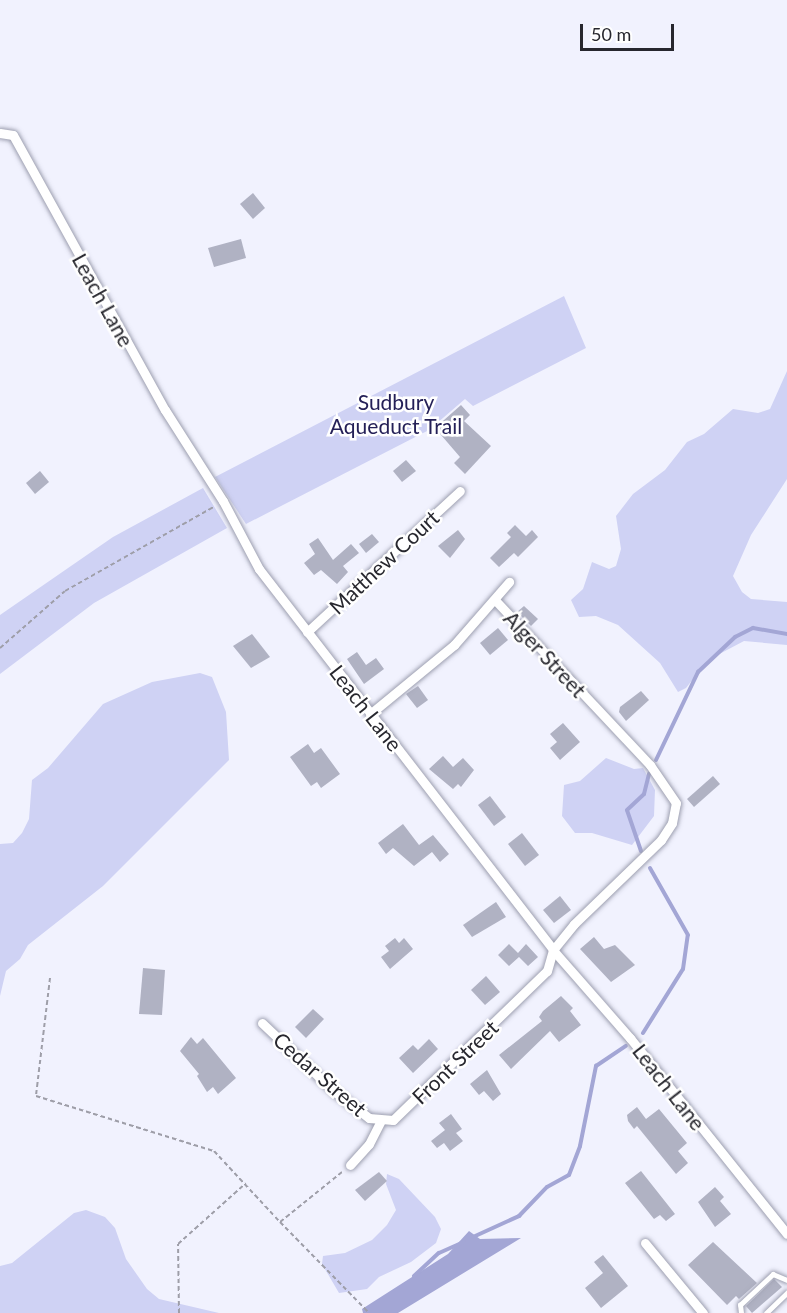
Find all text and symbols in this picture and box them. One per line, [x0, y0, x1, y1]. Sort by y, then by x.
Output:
scale bar [583, 12, 678, 50]
text: 50 m [591, 23, 631, 45]
street label: Leach Lane [67, 249, 139, 351]
park label: Sudbury Aqueduct Trail [330, 389, 462, 439]
street label: Matthew Court [324, 505, 444, 619]
street label: Alger Street [499, 605, 591, 703]
street label: Leach Lane [324, 660, 408, 756]
street label: Front Street [407, 1015, 503, 1109]
street label: Cedar Street [268, 1027, 372, 1121]
street label: Leach Lane [627, 1039, 711, 1135]

